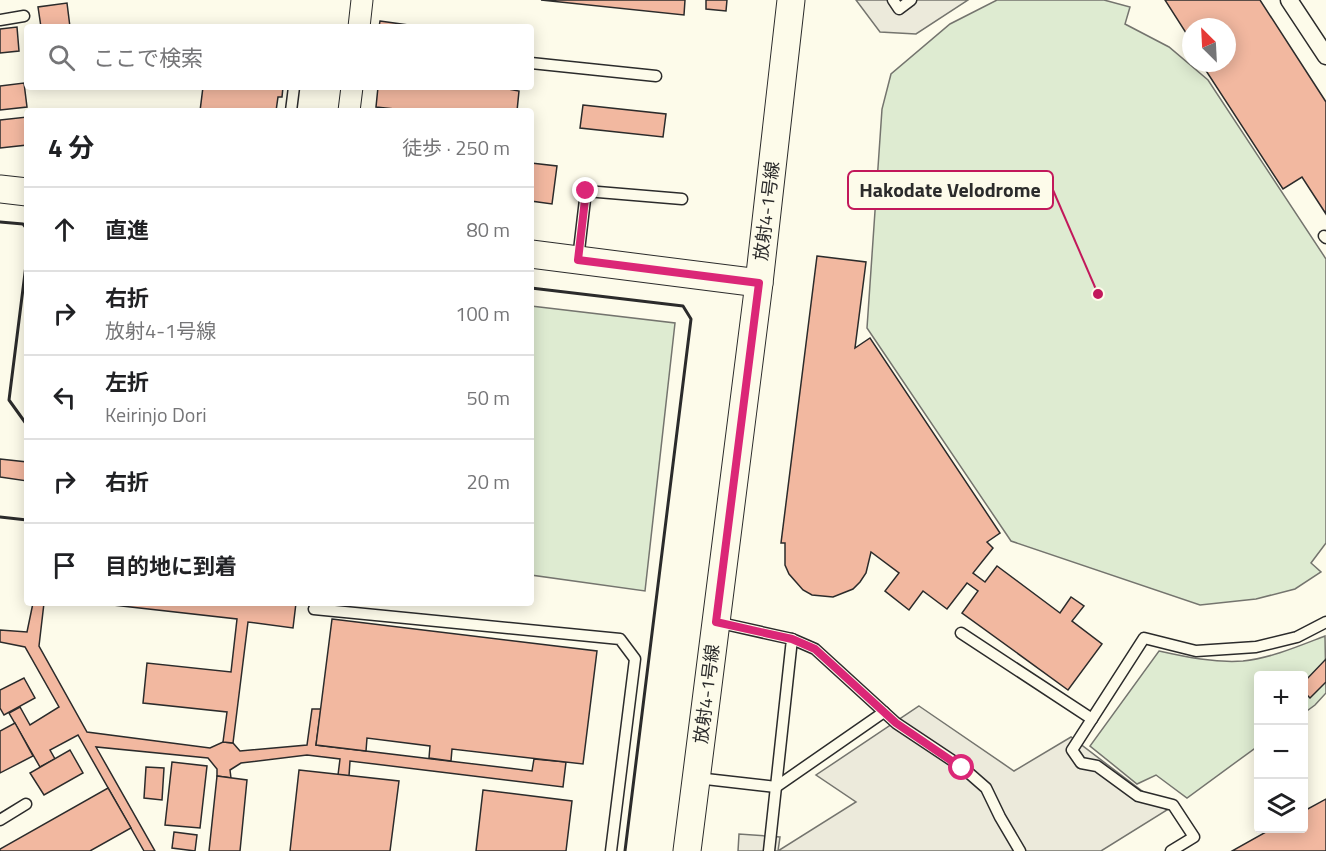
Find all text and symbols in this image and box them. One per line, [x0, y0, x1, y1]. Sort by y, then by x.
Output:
north arrow [1182, 18, 1236, 72]
search box [24, 24, 534, 90]
icon: search [45, 41, 78, 74]
text: ここで検索 [93, 41, 203, 75]
text: 4 分 [48, 128, 94, 167]
text: 徒歩 · 250 m [402, 132, 510, 163]
street label: 放射4-1号線 [747, 160, 786, 262]
callout: Hakodate Velodrome [848, 171, 1053, 209]
text: Hakodate Velodrome [859, 174, 1041, 205]
route end [572, 177, 598, 203]
icon: ahead [48, 213, 81, 246]
text: 直進 [105, 213, 149, 247]
text: 80 m [466, 214, 510, 245]
text: 右折 [105, 281, 149, 315]
icon: right [48, 297, 81, 330]
text: 100 m [455, 298, 510, 329]
text: 放射4-1号線 [105, 315, 216, 346]
text: 左折 [105, 365, 149, 399]
icon: left [48, 381, 81, 414]
text: 50 m [466, 382, 510, 413]
text: Keirinjo Dori [105, 399, 207, 430]
icon: right [48, 465, 81, 498]
text: 右折 [105, 465, 149, 499]
text: 20 m [466, 466, 510, 497]
icon: arrive [48, 549, 81, 582]
text: 目的地に到着 [105, 549, 237, 583]
street label: 放射4-1号線 [687, 643, 726, 745]
map controls [1254, 671, 1308, 833]
button: + [1254, 671, 1308, 725]
button: − [1254, 725, 1308, 779]
route start [948, 754, 974, 780]
button: layers [1254, 779, 1308, 833]

